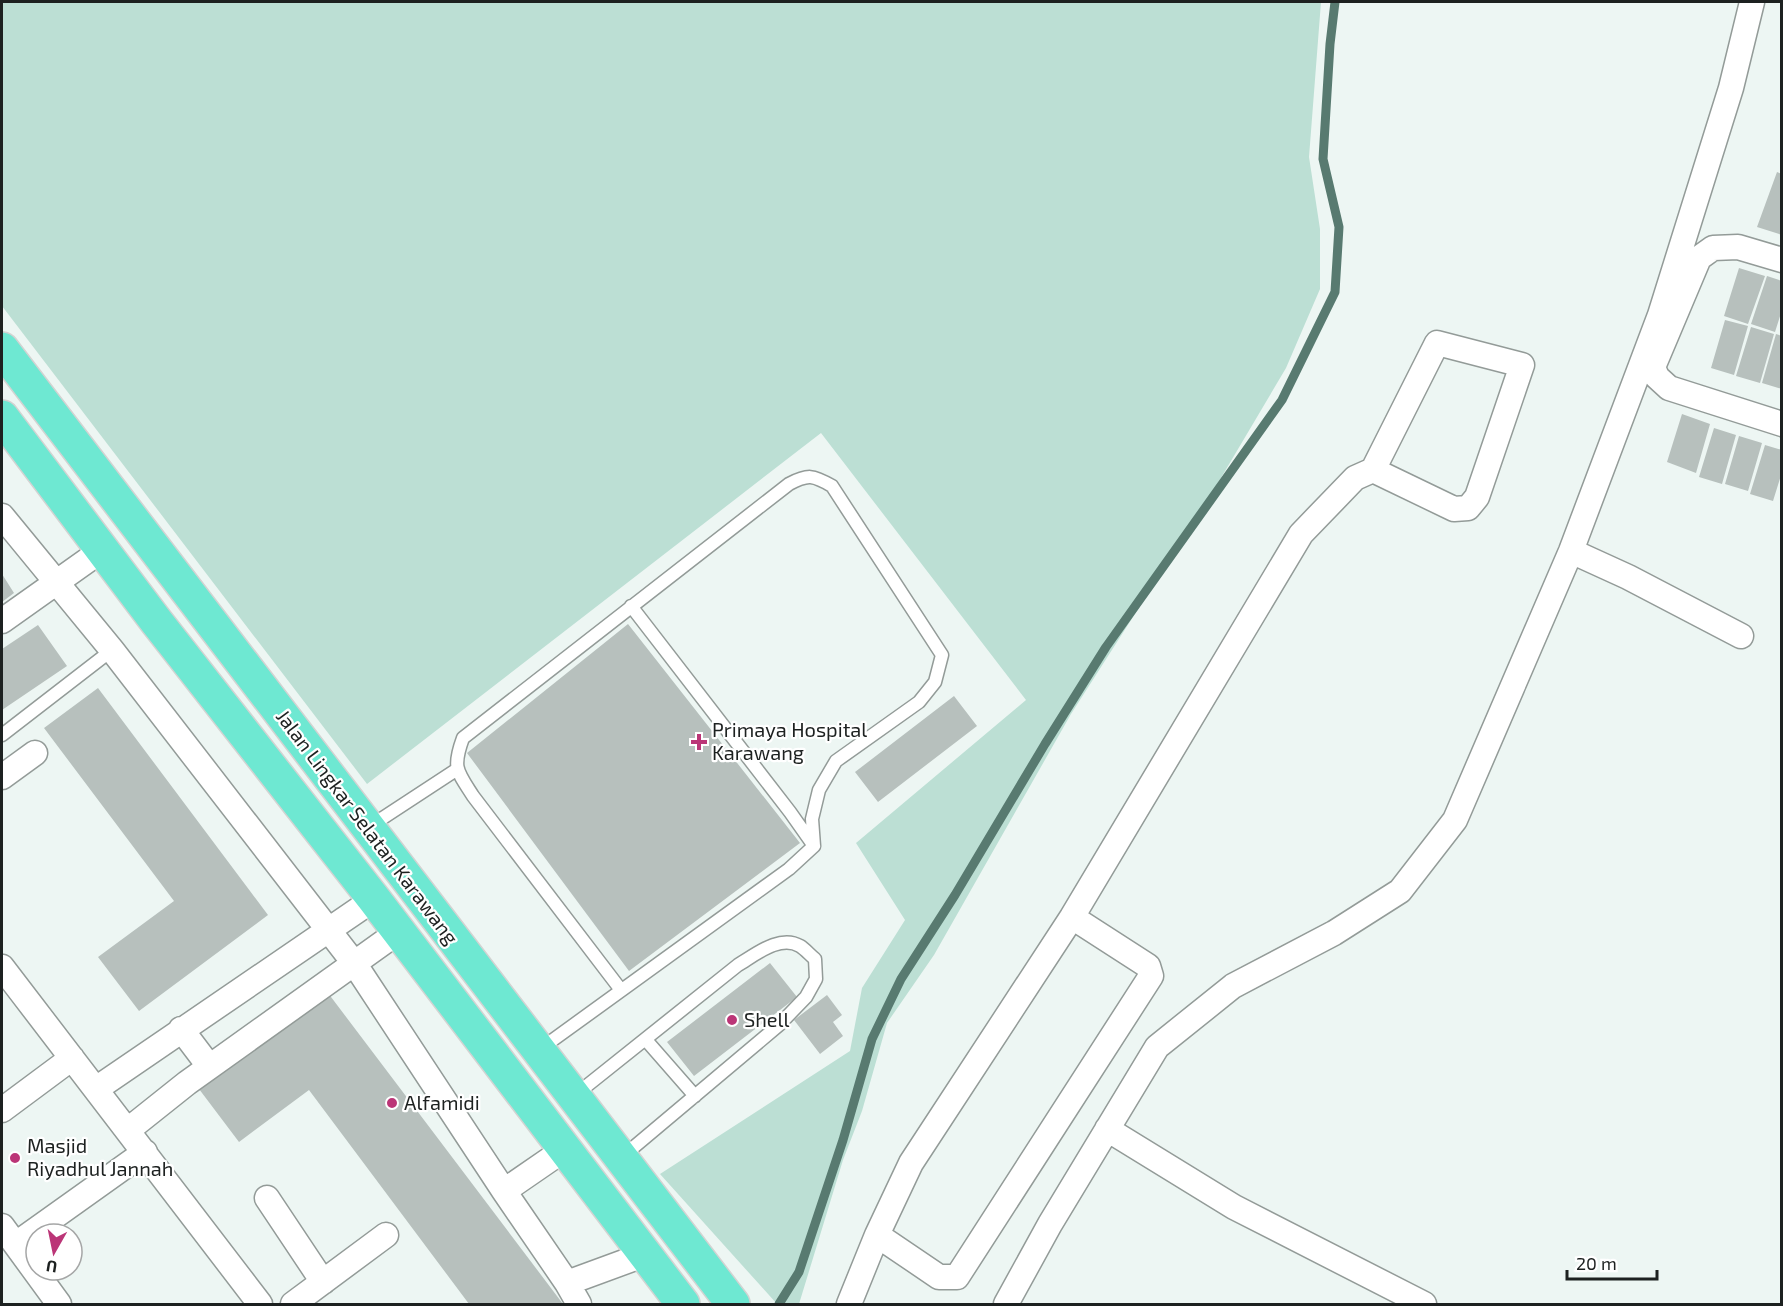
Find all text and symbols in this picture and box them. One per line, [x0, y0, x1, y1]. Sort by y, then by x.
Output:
street label: Jalan Lingkar Selatan Karawang [272, 704, 464, 948]
place label: Primaya Hospital Karawang [712, 717, 867, 764]
marker: Primaya Hospital Karawang [690, 733, 708, 751]
place label: Shell [744, 1007, 790, 1031]
marker: Shell [725, 1013, 739, 1027]
place label: Alfamidi [404, 1090, 480, 1114]
marker: Alfamidi [385, 1096, 399, 1110]
place label: Masjid Riyadhul Jannah [27, 1133, 173, 1180]
marker: Masjid Riyadhul Jannah [8, 1151, 22, 1165]
north arrow [24, 1222, 84, 1282]
scale bar [1567, 1243, 1657, 1281]
text: 20 m [1576, 1252, 1617, 1274]
text: U [45, 1257, 58, 1278]

